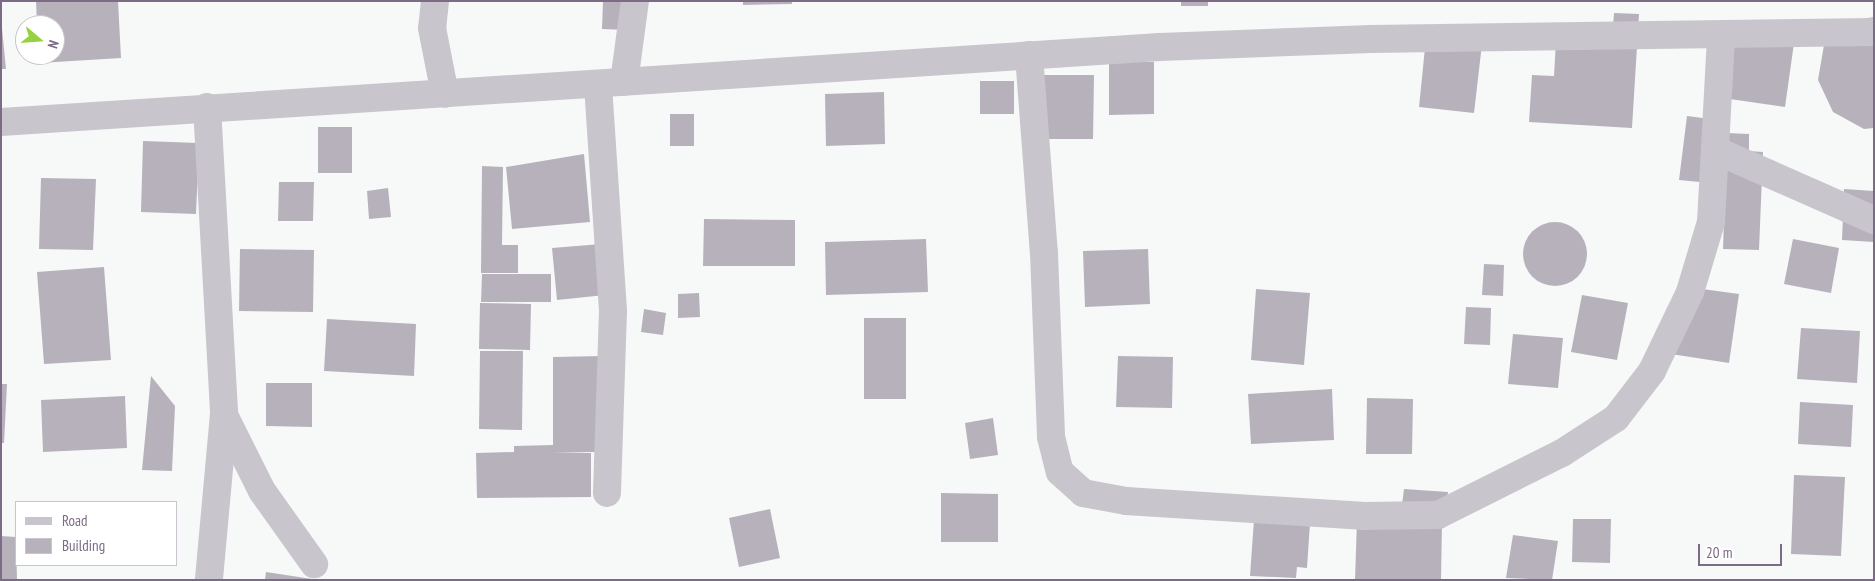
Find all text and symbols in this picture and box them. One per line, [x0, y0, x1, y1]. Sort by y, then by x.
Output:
north arrow [15, 15, 65, 65]
text: N [44, 38, 63, 51]
legend [15, 501, 178, 566]
text: Road [62, 511, 88, 530]
scale bar [1700, 534, 1784, 566]
text: Building [62, 536, 105, 555]
text: 20 m [1706, 543, 1732, 562]

